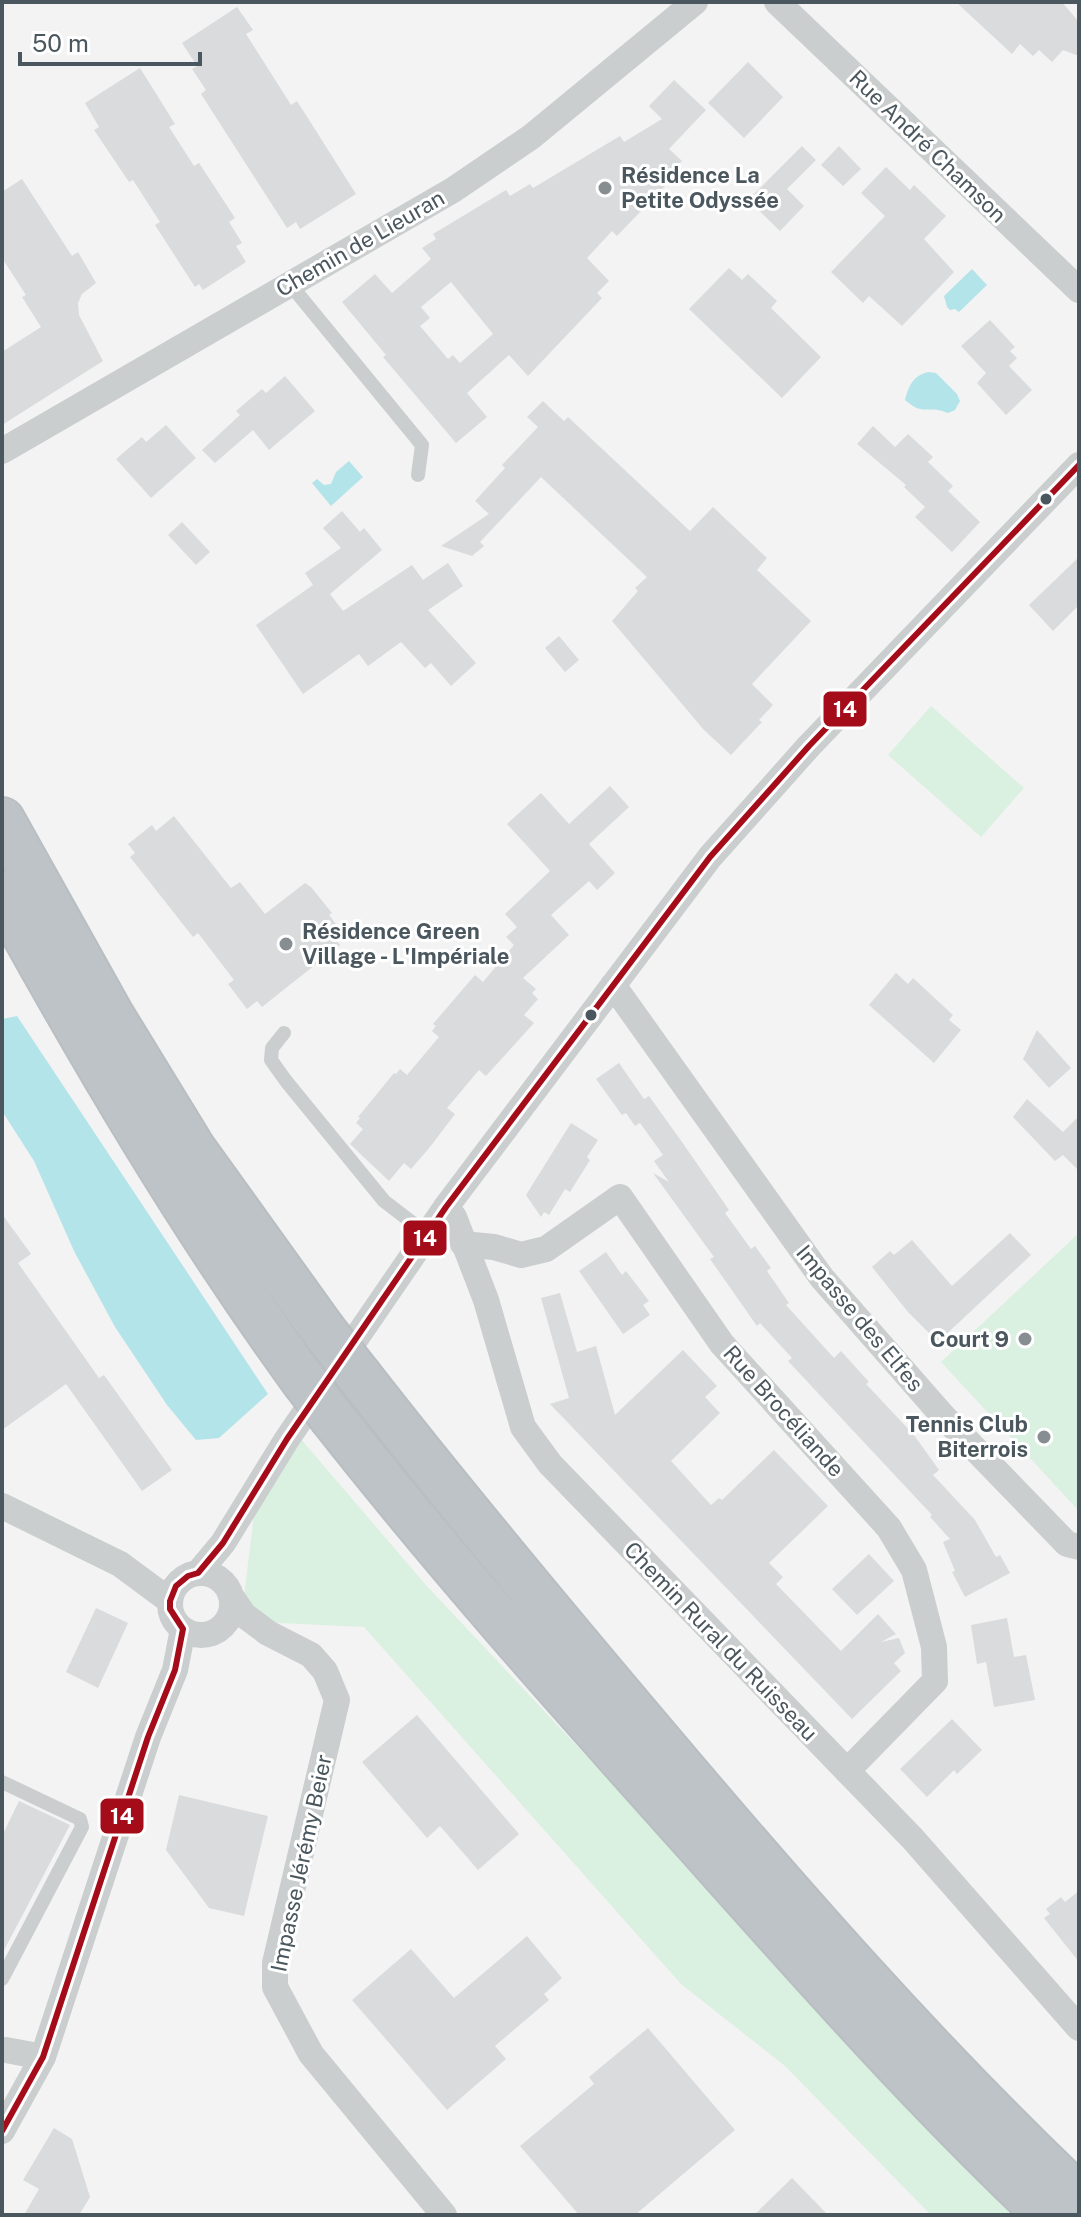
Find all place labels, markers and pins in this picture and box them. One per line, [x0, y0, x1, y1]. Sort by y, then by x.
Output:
place label: Résidence La Petite Odyssée [621, 162, 779, 213]
marker: Résidence La Petite Odyssée [596, 179, 614, 197]
unlabelled marker [1038, 491, 1054, 507]
place label: Résidence Green Village - L'Impériale [302, 918, 509, 969]
marker: Résidence Green Village - L'Impériale [277, 935, 295, 953]
unlabelled marker [583, 1007, 599, 1023]
place label: Court 9 [930, 1326, 1009, 1352]
marker: Court 9 [1016, 1330, 1034, 1348]
place label: Tennis Club Biterrois [906, 1411, 1028, 1462]
marker: Tennis Club Biterrois [1035, 1428, 1053, 1446]

